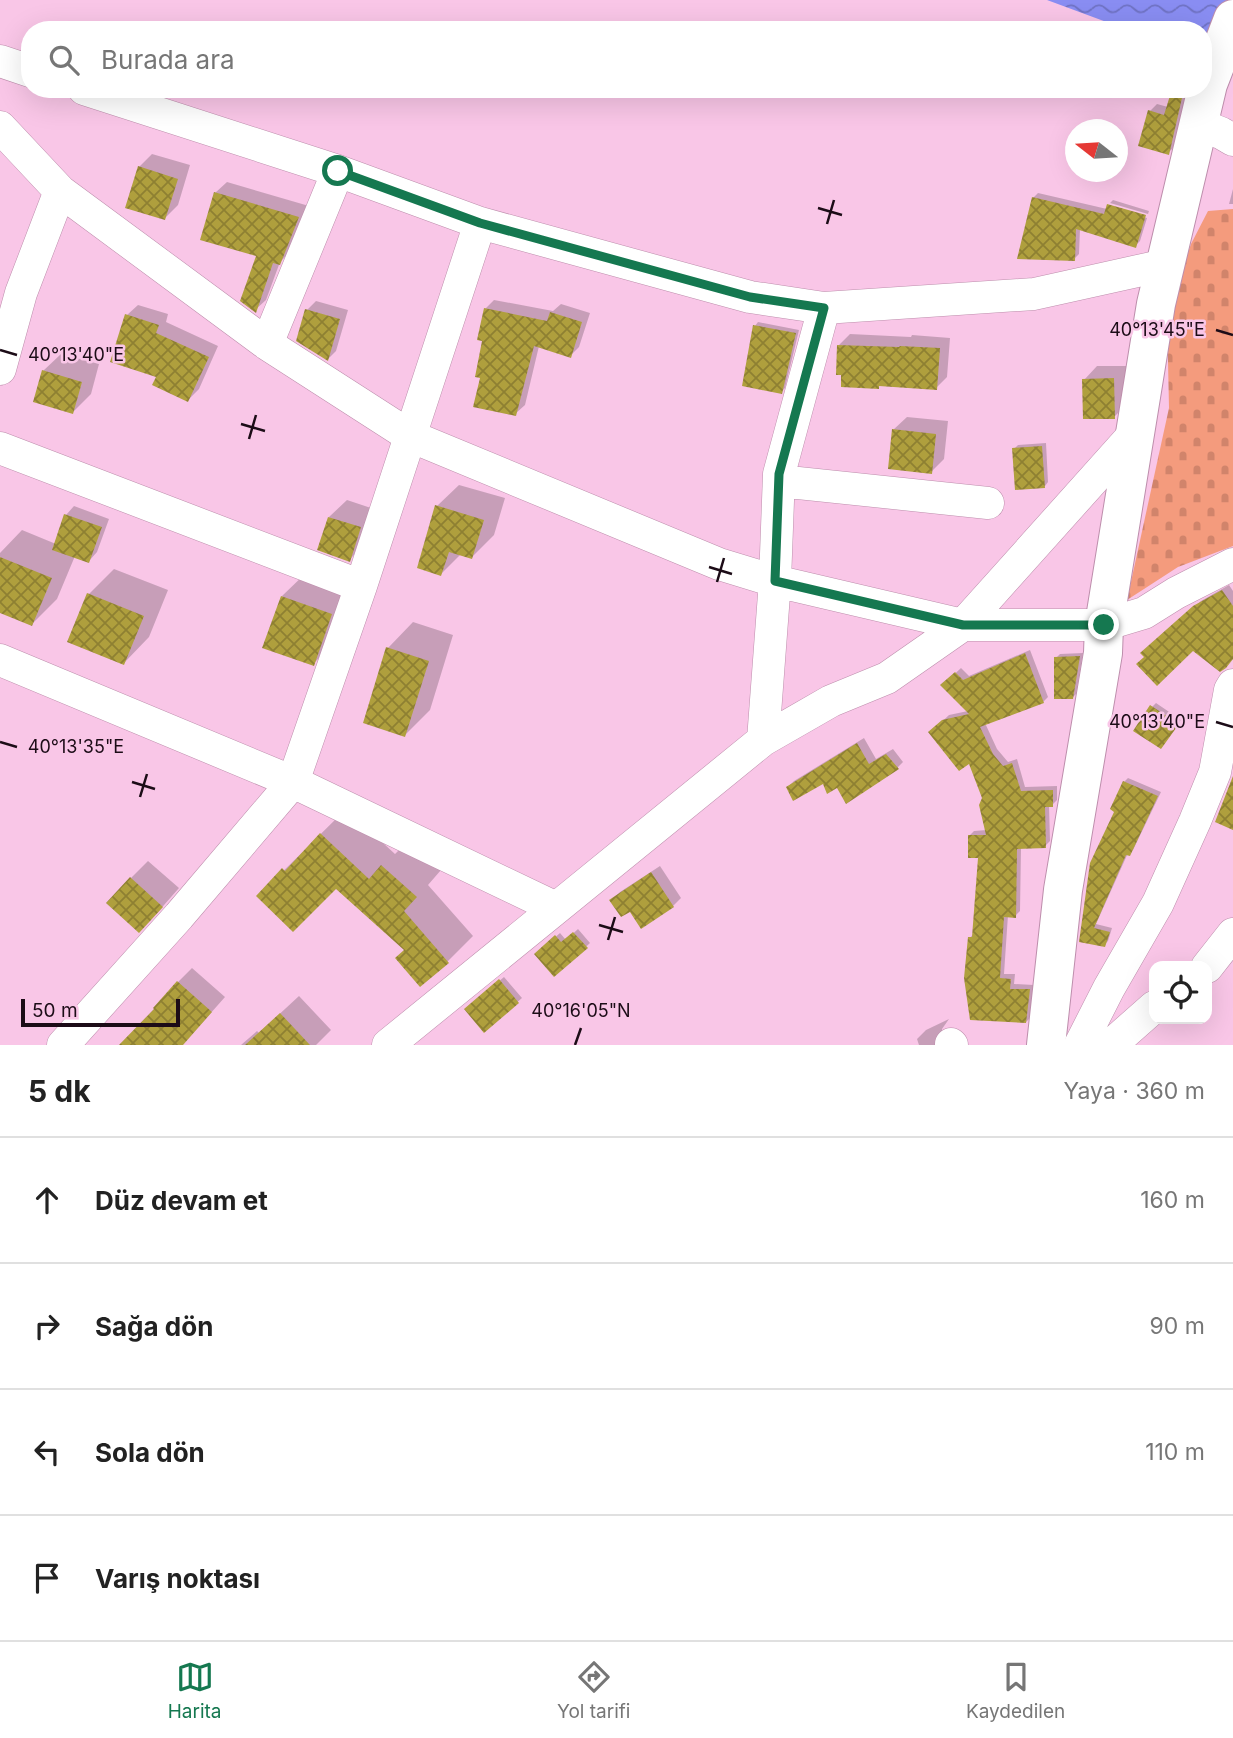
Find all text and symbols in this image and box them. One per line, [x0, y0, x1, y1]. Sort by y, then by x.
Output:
search box [21, 21, 1212, 98]
icon: search [45, 41, 83, 79]
text: Burada ara [101, 44, 235, 75]
north arrow [1065, 119, 1128, 182]
route start [322, 155, 353, 186]
text: 40°13'45"E [1109, 319, 1205, 340]
text: 40°13'40"E [28, 344, 124, 365]
route end [1088, 609, 1119, 640]
text: 40°13'40"E [1109, 711, 1205, 732]
text: 40°13'35"E [28, 736, 124, 757]
map controls [1149, 961, 1212, 1024]
button: locate [1149, 961, 1212, 1024]
scale bar [21, 996, 180, 1028]
text: 50 m [32, 999, 78, 1022]
text: 40°16'05"N [531, 1000, 631, 1021]
text: 5 dk [28, 1073, 91, 1109]
text: Yaya · 360 m [1064, 1077, 1205, 1105]
icon: ahead [28, 1181, 66, 1219]
text: Düz devam et [95, 1185, 268, 1216]
text: 160 m [1140, 1186, 1205, 1214]
icon: right [28, 1307, 66, 1345]
text: Sağa dön [95, 1311, 213, 1342]
text: 90 m [1150, 1312, 1205, 1340]
icon: left [28, 1433, 66, 1471]
text: Sola dön [95, 1437, 205, 1468]
text: 110 m [1145, 1438, 1205, 1466]
icon: arrive [28, 1559, 66, 1597]
text: Varış noktası [95, 1563, 260, 1594]
tab: Harita [168, 1658, 222, 1723]
tab: Yol tarifi [557, 1658, 630, 1723]
tab: Kaydedilen [966, 1658, 1065, 1723]

